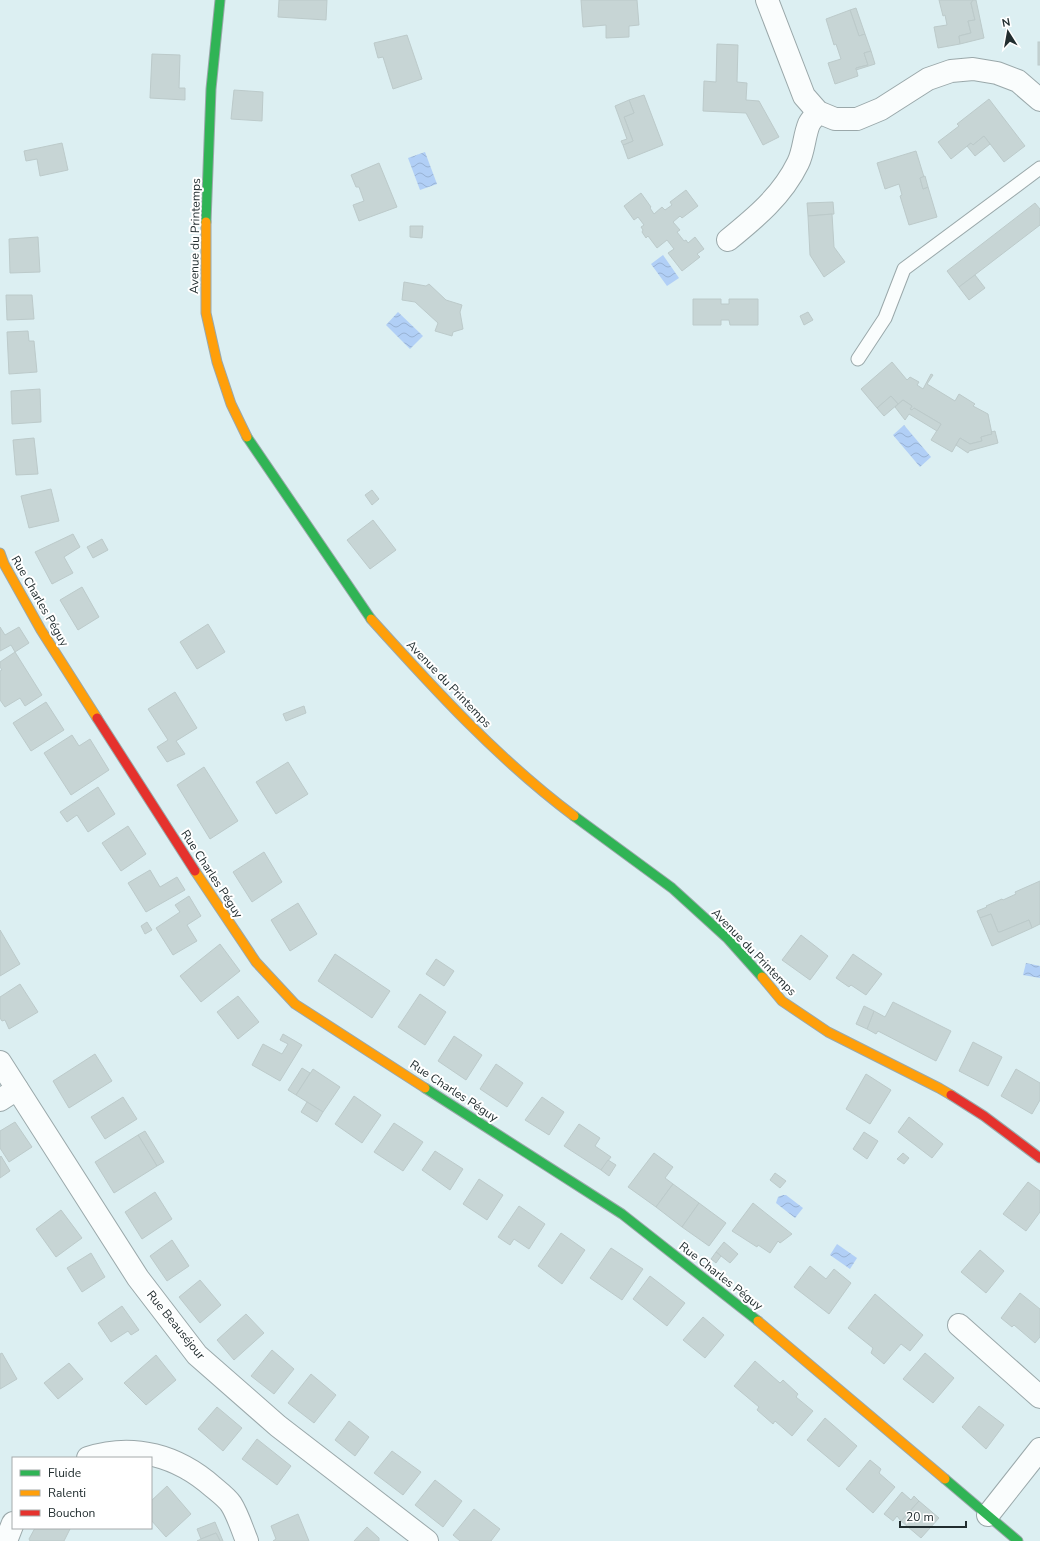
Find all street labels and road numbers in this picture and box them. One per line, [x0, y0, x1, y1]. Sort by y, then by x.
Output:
street label: Avenue du Printemps [186, 178, 204, 294]
street label: Rue Charles Péguy [8, 553, 73, 650]
street label: Avenue du Printemps [403, 637, 495, 731]
street label: Rue Charles Péguy [177, 827, 247, 922]
street label: Avenue du Printemps [708, 905, 800, 999]
street label: Rue Charles Péguy [407, 1056, 502, 1126]
street label: Rue Charles Péguy [676, 1238, 767, 1314]
street label: Rue Beauséjour [143, 1287, 209, 1363]

